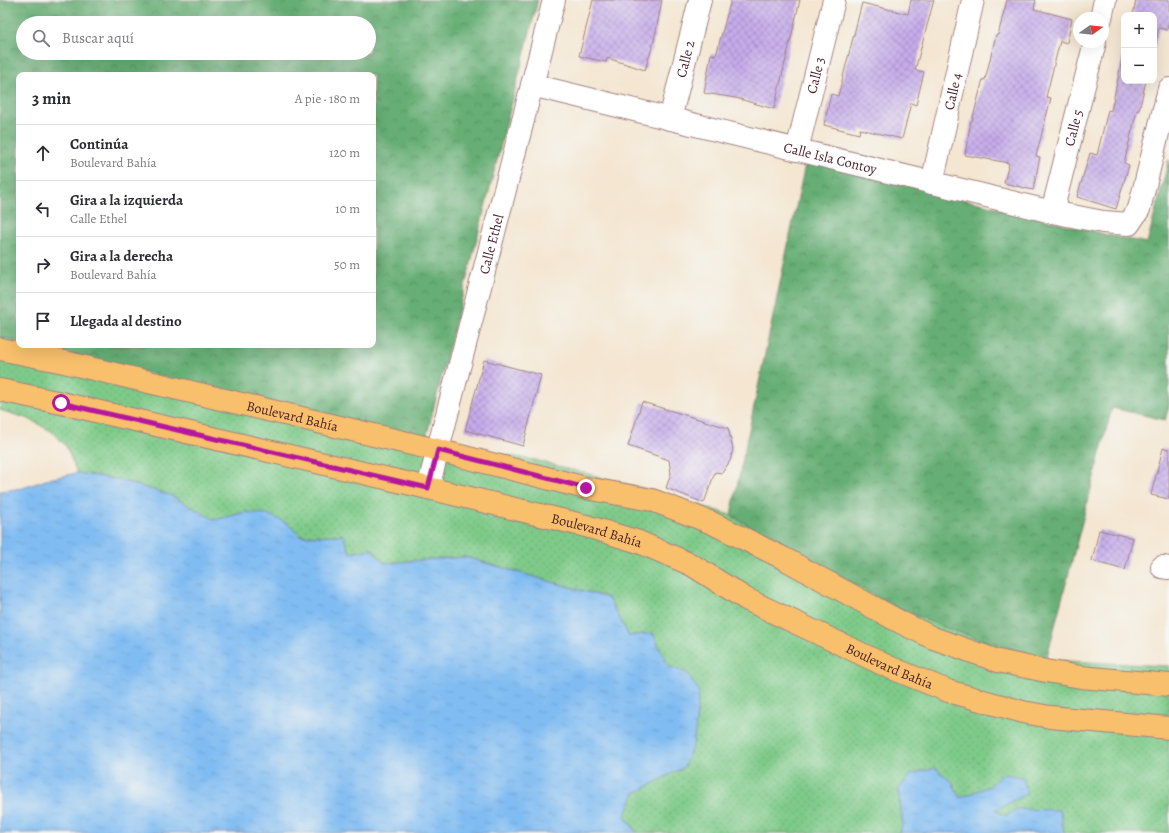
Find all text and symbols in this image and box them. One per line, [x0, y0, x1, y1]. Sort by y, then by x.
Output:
north arrow [1073, 12, 1109, 48]
map controls [1121, 12, 1157, 84]
button: + [1121, 12, 1157, 48]
search box [16, 16, 376, 60]
icon: search [30, 27, 52, 49]
text: Buscar aquí [62, 28, 134, 48]
street label: Calle 2 [672, 38, 700, 80]
button: − [1121, 48, 1157, 84]
street label: Calle 3 [802, 55, 830, 96]
street label: Calle 4 [940, 71, 966, 112]
text: 3 min [32, 87, 71, 110]
text: A pie · 180 m [295, 90, 360, 107]
street label: Calle 5 [1060, 107, 1088, 148]
text: Continúa [70, 134, 128, 154]
street label: Calle Isla Contoy [782, 138, 879, 179]
icon: ahead [32, 142, 54, 164]
text: 120 m [329, 144, 360, 161]
text: Boulevard Bahía [70, 154, 157, 171]
text: Gira a la izquierda [70, 190, 183, 210]
icon: left [32, 198, 54, 220]
text: 10 m [335, 200, 360, 217]
text: Calle Ethel [70, 210, 127, 227]
street label: Calle Ethel [475, 212, 508, 276]
text: Gira a la derecha [70, 246, 173, 266]
icon: right [32, 254, 54, 276]
text: 50 m [334, 256, 360, 273]
text: Boulevard Bahía [70, 266, 157, 283]
icon: arrive [32, 310, 54, 332]
text: Llegada al destino [70, 311, 182, 331]
route start [52, 394, 70, 412]
street label: Boulevard Bahía [245, 396, 340, 436]
route end [577, 479, 595, 497]
street label: Boulevard Bahía [549, 509, 645, 553]
street label: Boulevard Bahía [843, 639, 936, 694]

